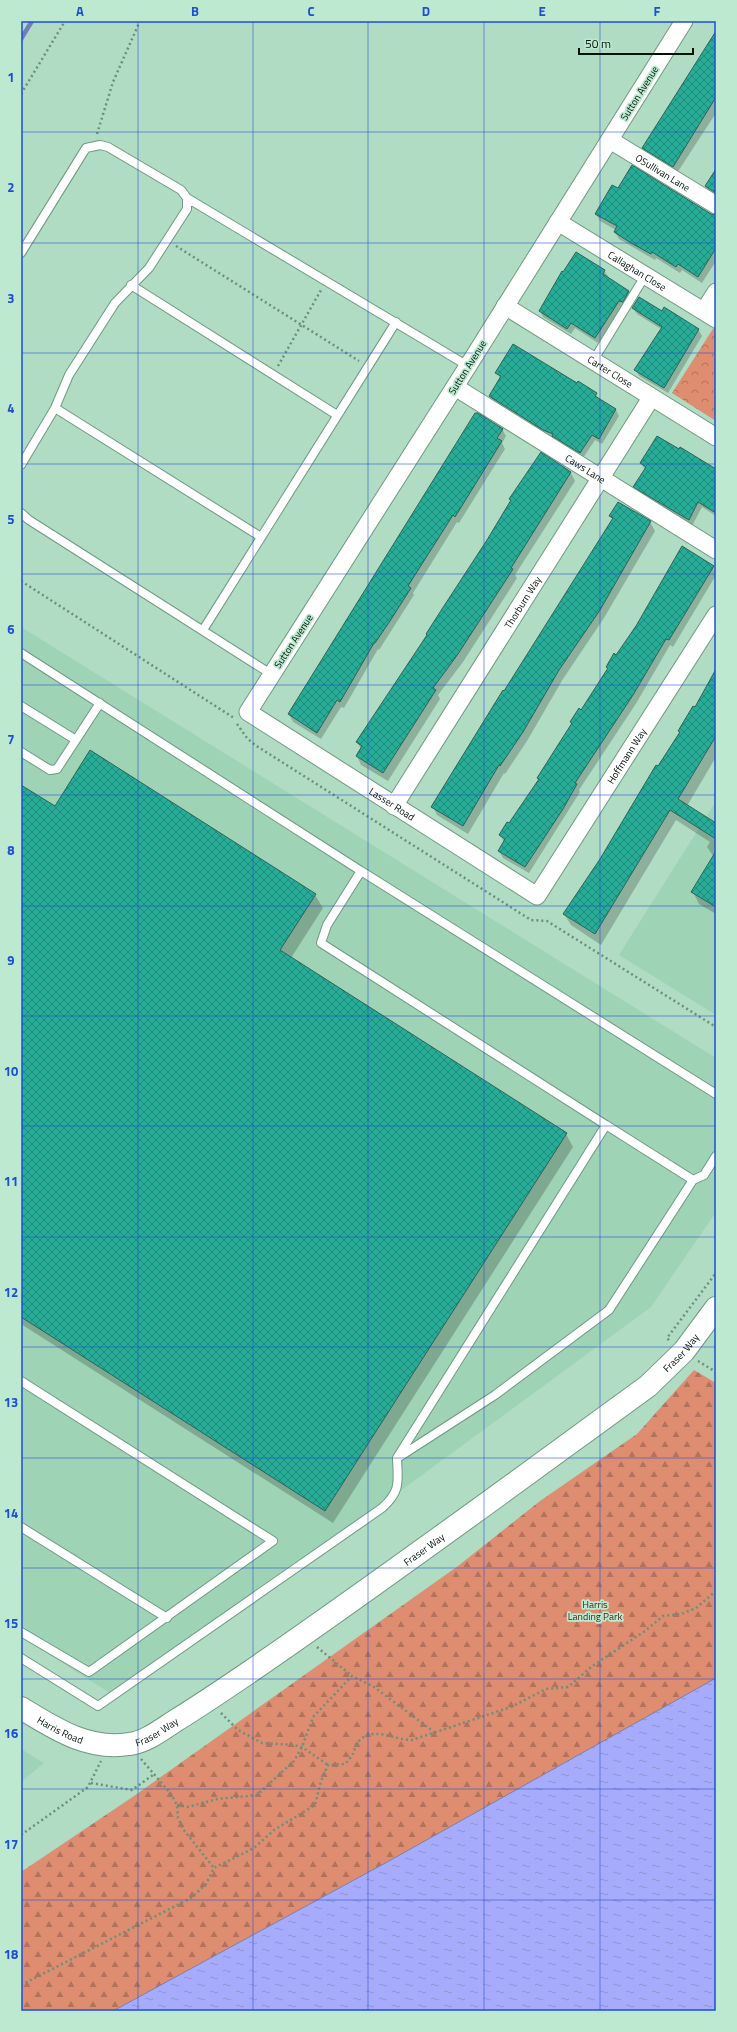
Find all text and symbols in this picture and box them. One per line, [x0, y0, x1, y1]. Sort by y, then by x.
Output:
text: A [76, 1, 84, 21]
text: B [191, 1, 199, 21]
text: C [307, 1, 315, 21]
text: D [422, 1, 430, 21]
text: E [538, 1, 546, 21]
text: F [654, 1, 661, 21]
scale bar [579, 30, 693, 56]
text: 50 m [585, 34, 611, 53]
street label: Sutton Avenue [617, 63, 662, 123]
text: 1 [7, 67, 15, 87]
street label: OSullivan Lane [632, 150, 693, 195]
text: 2 [7, 177, 15, 197]
street label: Callaghan Close [605, 247, 669, 295]
text: 3 [7, 288, 15, 308]
street label: Sutton Avenue [445, 337, 490, 397]
street label: Carter Close [584, 352, 636, 392]
text: 4 [7, 398, 15, 418]
street label: Caws Lane [562, 451, 608, 487]
text: 5 [7, 509, 15, 529]
street label: Thorburn Way [501, 573, 545, 632]
street label: Sutton Avenue [270, 611, 317, 671]
text: 6 [7, 619, 15, 639]
street label: Hoffmann Way [603, 725, 650, 787]
text: 7 [7, 729, 15, 749]
street label: Lasser Road [366, 784, 418, 824]
text: 8 [7, 840, 15, 860]
text: 9 [7, 950, 15, 970]
text: 10 [4, 1061, 18, 1081]
text: 11 [4, 1171, 18, 1191]
text: 12 [4, 1282, 18, 1302]
street label: Fraser Way [660, 1330, 703, 1376]
text: 13 [4, 1392, 18, 1412]
text: 14 [4, 1503, 18, 1523]
street label: Fraser Way [400, 1529, 448, 1569]
park label: Harris Landing Park [568, 1597, 622, 1624]
text: 15 [4, 1613, 18, 1633]
street label: Harris Road [34, 1713, 85, 1748]
street label: Fraser Way [133, 1714, 181, 1750]
text: 16 [4, 1723, 18, 1743]
text: 17 [4, 1834, 18, 1854]
text: 18 [4, 1944, 18, 1964]

